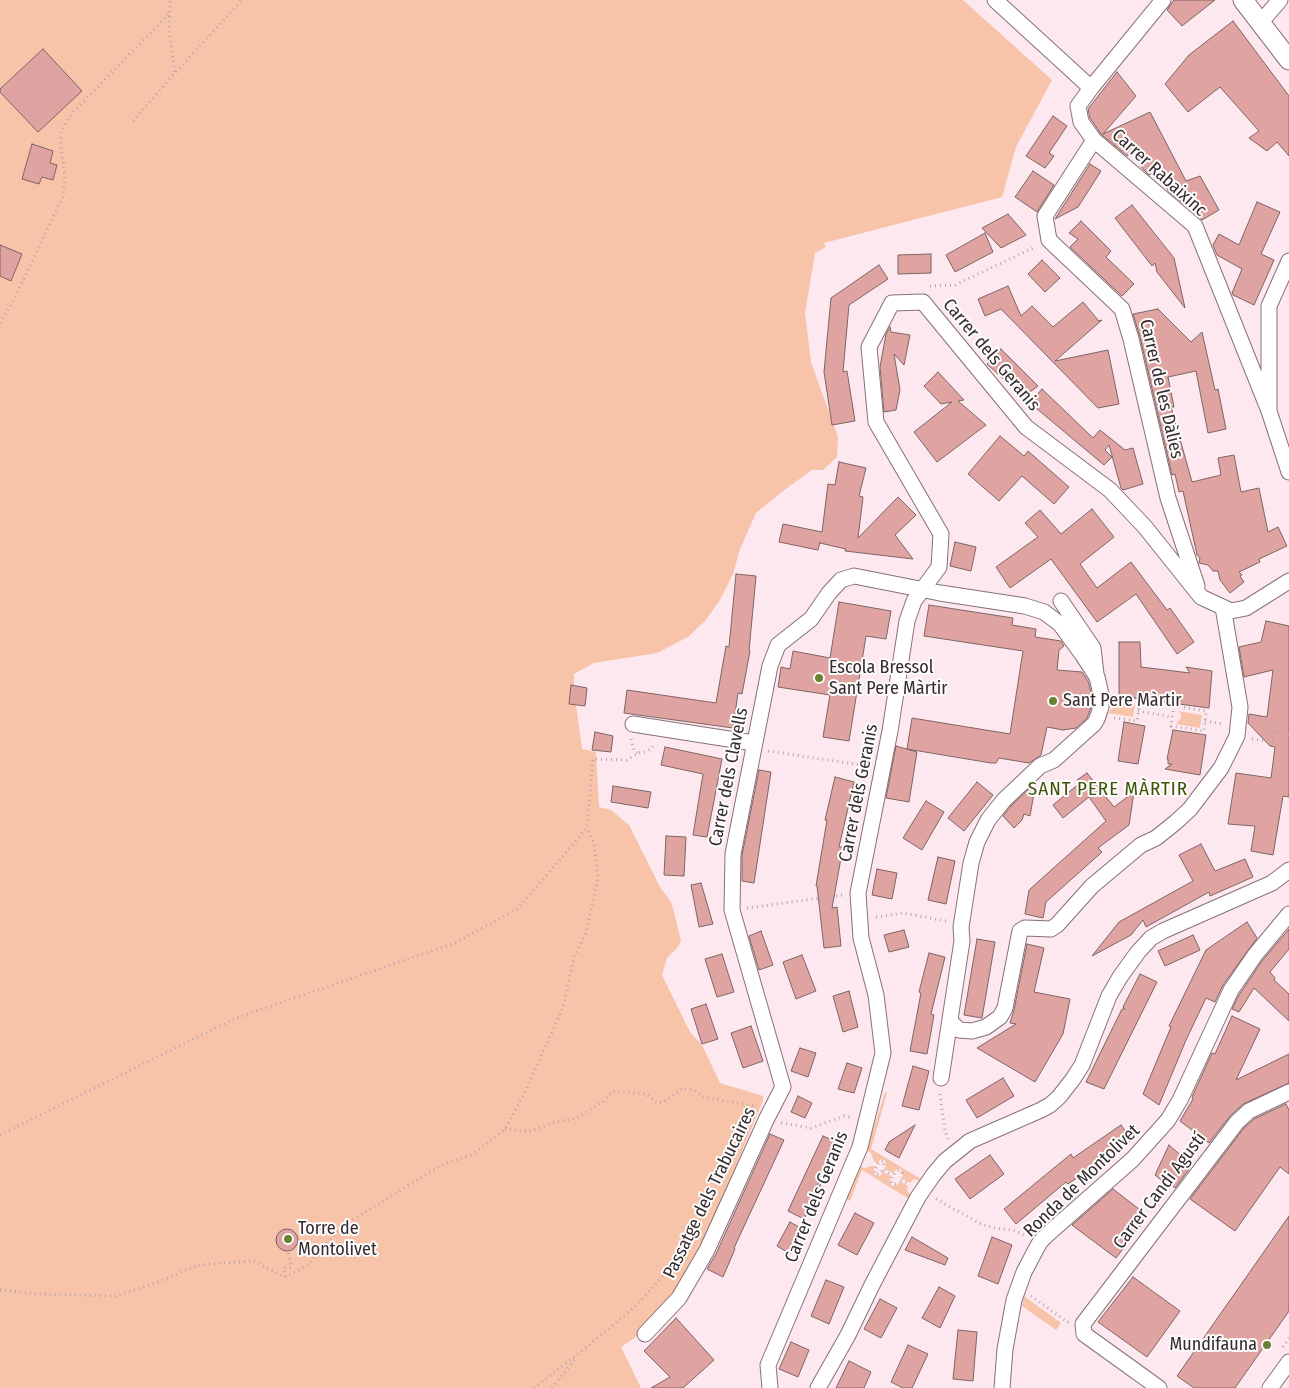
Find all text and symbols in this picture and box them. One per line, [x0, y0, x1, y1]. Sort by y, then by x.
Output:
street label: Carrer Rabaixinc [1107, 125, 1211, 221]
street label: Carrer dels Geranis [938, 294, 1044, 416]
street label: Carrer de les Dàlies [1134, 317, 1188, 461]
place label: Escola Bressol Sant Pere Màrtir [829, 657, 948, 700]
marker: Escola Bressol Sant Pere Màrtir [813, 672, 825, 684]
place label: Sant Pere Màrtir [1063, 690, 1182, 712]
marker: Sant Pere Màrtir [1047, 695, 1059, 707]
street label: Carrer dels Clavells [705, 706, 753, 848]
street label: Carrer dels Geranis [835, 722, 883, 864]
district label: SANT PERE MÀRTIR [1026, 779, 1190, 801]
street label: Passatge dels Trabucaires [659, 1104, 761, 1282]
street label: Ronda de Montolivet [1020, 1120, 1144, 1242]
street label: Carrer dels Geranis [781, 1128, 853, 1266]
street label: Carrer Candi Agustí [1109, 1129, 1211, 1253]
place label: Torre de Montolivet [298, 1218, 377, 1260]
marker: Torre de Montolivet [282, 1233, 294, 1245]
place label: Mundifauna [1169, 1334, 1257, 1356]
marker: Mundifauna [1261, 1339, 1273, 1351]

